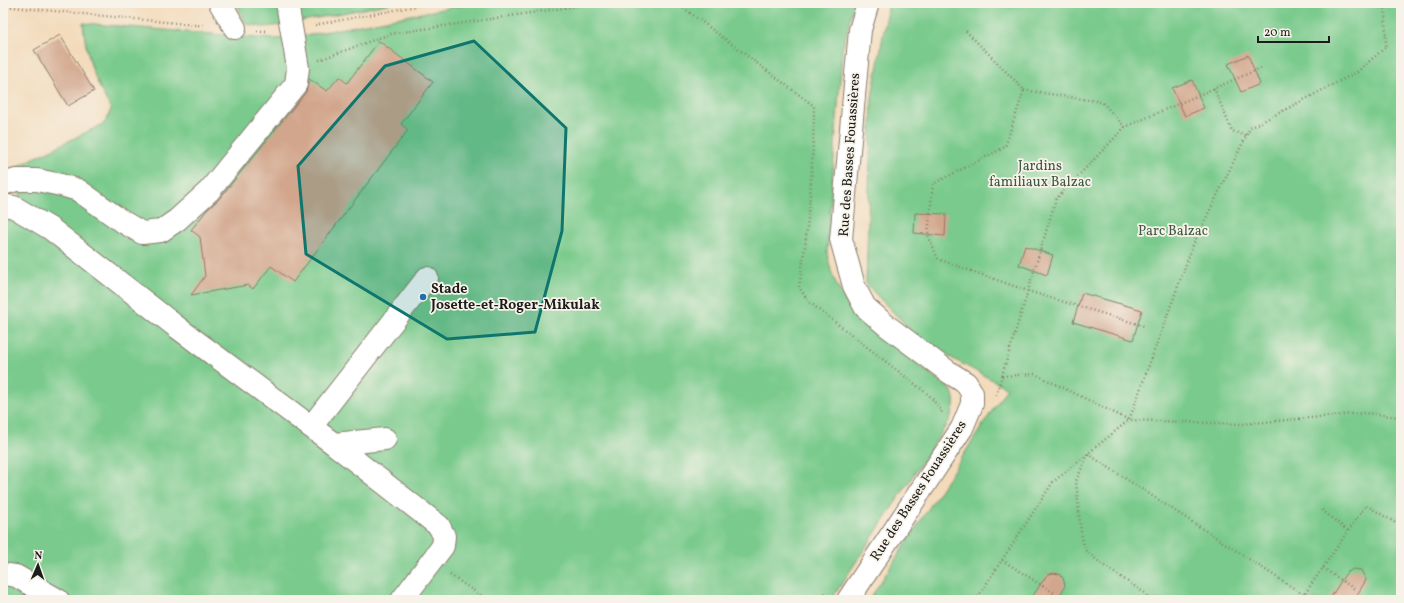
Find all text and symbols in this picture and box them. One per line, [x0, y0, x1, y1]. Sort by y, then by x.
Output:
scale bar [1258, 18, 1329, 44]
text: 20 m [1264, 25, 1291, 41]
street label: Rue des Basses Fouassières [835, 72, 865, 238]
park label: Jardins familiaux Balzac [989, 157, 1091, 192]
park label: Parc Balzac [1138, 222, 1208, 241]
place label: Stade Josette-et-Roger-Mikulak [430, 280, 600, 315]
marker: Stade Josette-et-Roger-Mikulak [418, 292, 428, 302]
street label: Rue des Basses Fouassières [866, 417, 972, 565]
north arrow [18, 545, 58, 585]
text: N [34, 549, 43, 564]

